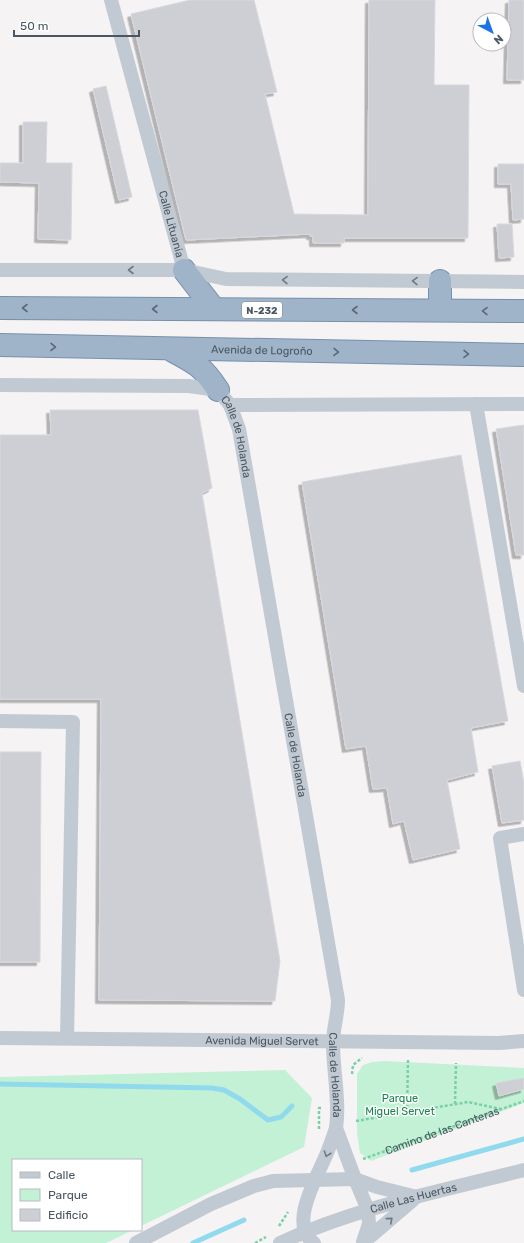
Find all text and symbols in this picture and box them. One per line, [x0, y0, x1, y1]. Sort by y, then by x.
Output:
scale bar [14, 12, 139, 38]
north arrow [472, 12, 512, 52]
text: 50 m [20, 19, 48, 33]
text: N [491, 32, 505, 47]
street label: Calle Lituania [156, 189, 186, 259]
one-way arrow [128, 266, 134, 274]
one-way arrow [282, 276, 288, 284]
one-way arrow [412, 277, 418, 285]
road number: N-232 [242, 302, 282, 318]
one-way arrow [22, 304, 28, 312]
one-way arrow [152, 305, 158, 313]
one-way arrow [352, 306, 358, 314]
one-way arrow [482, 307, 488, 315]
one-way arrow [50, 343, 56, 351]
street label: Avenida de Logroño [211, 343, 313, 358]
one-way arrow [333, 348, 339, 356]
one-way arrow [463, 350, 469, 358]
street label: Calle de Holanda [218, 393, 253, 479]
street label: Calle de Holanda [281, 712, 309, 798]
street label: Calle de Holanda [326, 1032, 343, 1118]
street label: Avenida Miguel Servet [205, 1034, 319, 1048]
park label: Parque Miguel Servet [365, 1092, 435, 1118]
street label: Camino de las Canteras [383, 1104, 501, 1158]
one-way arrow [323, 1150, 332, 1157]
legend [12, 1159, 142, 1231]
text: Calle [48, 1168, 75, 1182]
street label: Calle Las Huertas [369, 1181, 458, 1216]
text: Parque [48, 1188, 88, 1202]
text: Edificio [48, 1208, 88, 1222]
one-way arrow [386, 1217, 393, 1224]

